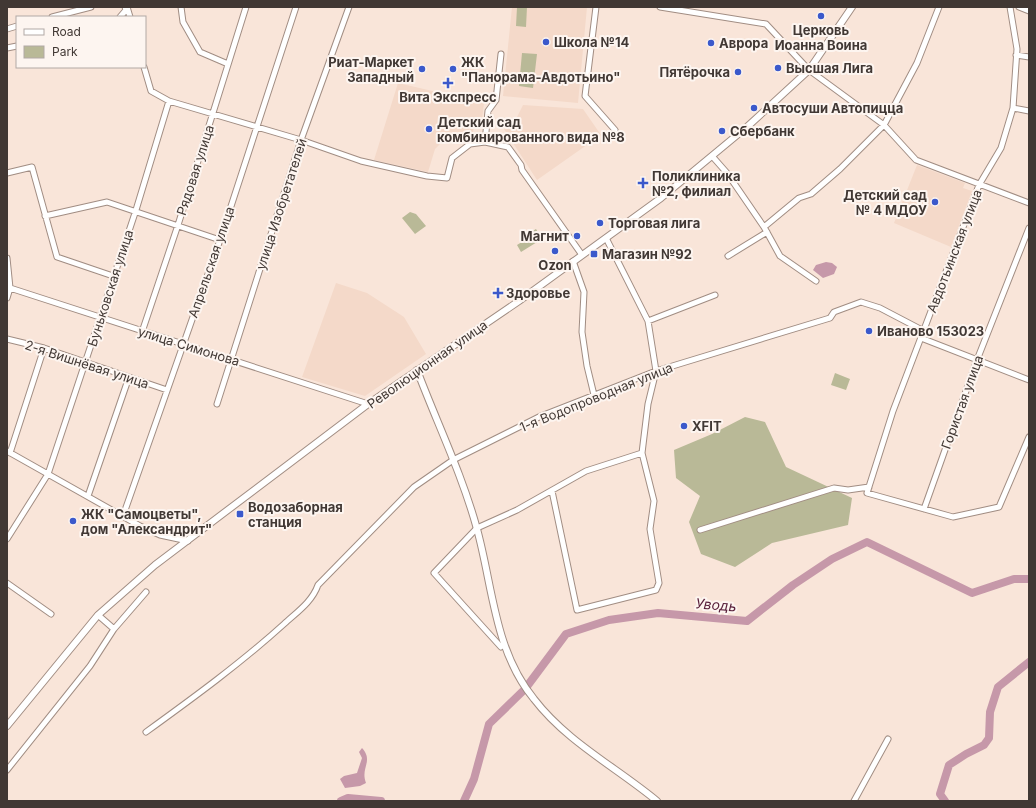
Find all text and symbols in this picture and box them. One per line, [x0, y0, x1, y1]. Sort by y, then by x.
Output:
marker: Церковь Иоанна Воина [816, 11, 826, 21]
legend [16, 16, 146, 68]
place label: Церковь Иоанна Воина [775, 22, 867, 53]
text: Road [52, 24, 81, 39]
place label: Школа №14 [554, 34, 630, 50]
place label: Аврора [719, 35, 768, 51]
marker: Школа №14 [541, 37, 551, 47]
marker: Аврора [706, 38, 716, 48]
text: Park [52, 44, 78, 59]
place label: Риат-Маркет Западный [328, 54, 414, 85]
place label: ЖК "Панорама-Авдотьино" [461, 54, 620, 85]
place label: Высшая Лига [786, 60, 873, 76]
marker: Высшая Лига [773, 63, 783, 73]
marker: Риат-Маркет Западный [417, 64, 427, 74]
marker: ЖК "Панорама-Авдотьино" [448, 64, 458, 74]
place label: Пятёрочка [659, 64, 730, 80]
marker: Пятёрочка [733, 67, 743, 77]
marker: Вита Экспресс [443, 78, 453, 88]
place label: Вита Экспресс [399, 89, 497, 105]
place label: Автосуши Автопицца [762, 100, 903, 116]
marker: Автосуши Автопицца [749, 103, 759, 113]
place label: Детский сад комбинированного вида №8 [437, 114, 625, 145]
street label: Рядовая улица [173, 123, 217, 217]
place label: Сбербанк [730, 123, 795, 139]
marker: Детский сад комбинированного вида №8 [424, 124, 434, 134]
marker: Сбербанк [717, 126, 727, 136]
street label: улица Изобретателей [252, 136, 310, 272]
place label: Поликлиника №2, филиал [652, 168, 740, 199]
marker: Поликлиника №2, филиал [637, 177, 649, 189]
place label: Детский сад № 4 МДОУ [843, 187, 927, 218]
street label: Авдотьинская улица [923, 187, 985, 315]
marker: Детский сад № 4 МДОУ [930, 197, 940, 207]
street label: Апрельская улица [184, 204, 238, 320]
place label: Торговая лига [608, 215, 700, 231]
marker: Торговая лига [595, 218, 605, 228]
street label: Буньковская улица [84, 227, 136, 349]
place label: Магнит [521, 228, 569, 244]
marker: Магнит [572, 231, 582, 241]
marker: Ozon [550, 246, 560, 256]
place label: Магазин №92 [602, 246, 692, 262]
marker: Магазин №92 [589, 249, 599, 259]
place label: Ozon [538, 257, 572, 273]
place label: Здоровье [506, 285, 570, 301]
marker: Здоровье [493, 288, 503, 298]
street label: Революционная улица [364, 316, 490, 412]
street label: улица Симонова [136, 323, 242, 369]
place label: Иваново 153023 [877, 323, 984, 339]
marker: Иваново 153023 [864, 326, 874, 336]
street label: 2-я Вишнёвая улица [23, 336, 151, 392]
street label: Гористая улица [938, 353, 986, 451]
street label: 1-я Водопроводная улица [517, 359, 675, 435]
place label: XFIT [692, 418, 722, 434]
marker: XFIT [679, 421, 689, 431]
place label: Водозаборная станция [248, 499, 343, 530]
place label: ЖК "Самоцветы", дом "Александрит" [81, 506, 212, 537]
marker: Водозаборная станция [235, 509, 245, 519]
marker: ЖК "Самоцветы", дом "Александрит" [68, 516, 78, 526]
water label: Уводь [695, 594, 737, 615]

